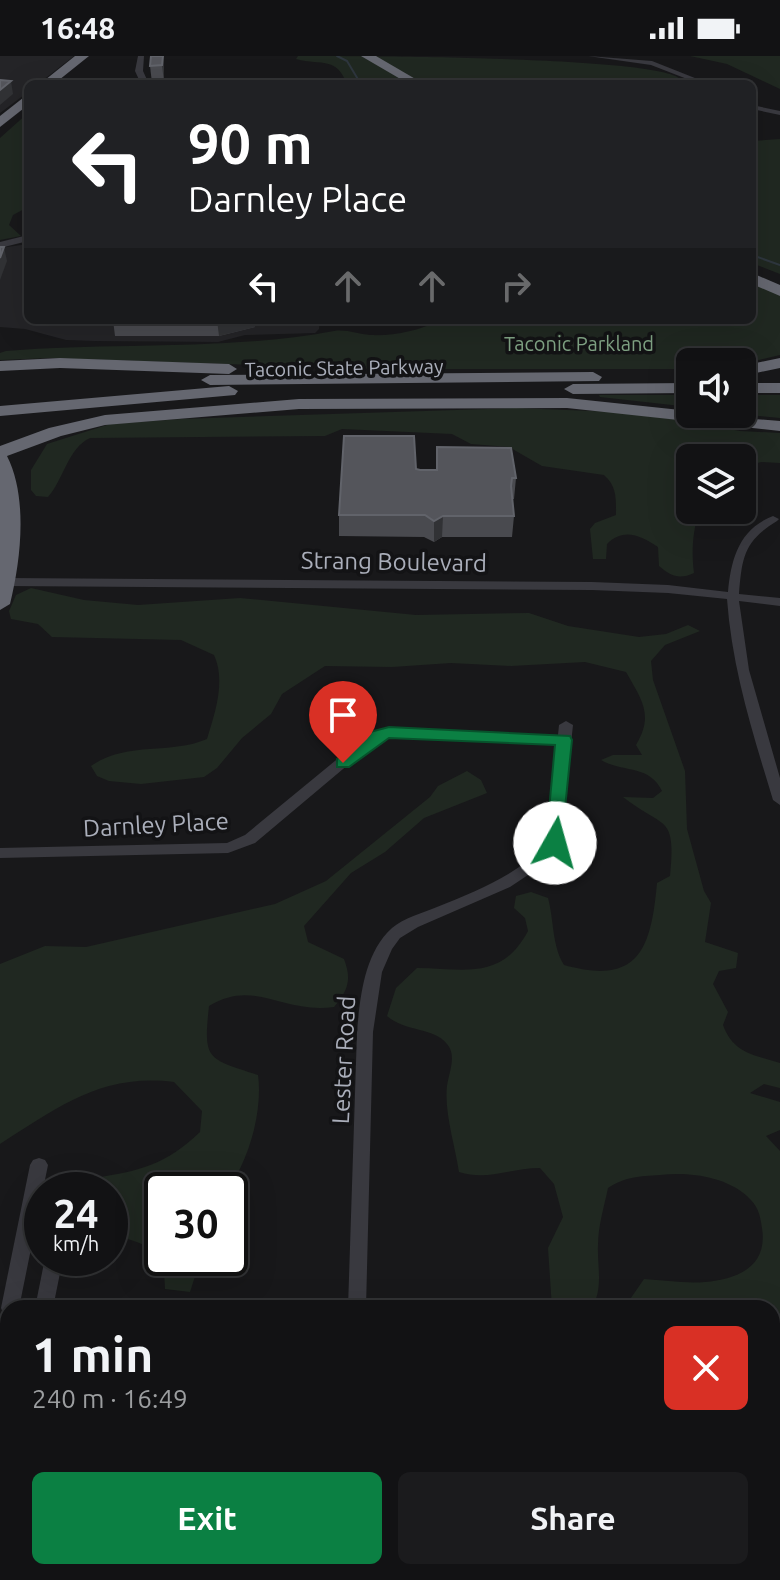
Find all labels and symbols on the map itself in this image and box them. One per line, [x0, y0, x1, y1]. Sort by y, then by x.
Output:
park label: Taconic Parkland [504, 332, 654, 355]
street label: Taconic State Parkway [244, 354, 444, 381]
street label: Strang Boulevard [301, 546, 487, 577]
pin [309, 681, 377, 763]
position arrow [513, 801, 597, 885]
street label: Darnley Place [82, 807, 230, 842]
street label: Lester Road [327, 995, 360, 1125]
speed limit sign: 30 [144, 1172, 248, 1276]

